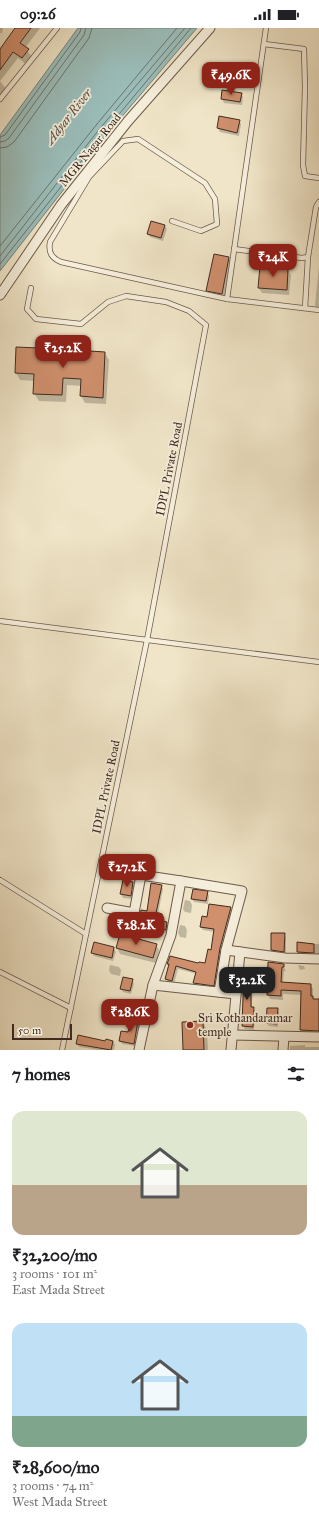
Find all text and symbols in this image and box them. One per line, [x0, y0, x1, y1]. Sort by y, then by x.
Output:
text: 09:26 [20, 5, 56, 23]
pin: ₹49.6K [198, 62, 264, 96]
text: ₹49.6K [211, 67, 251, 83]
water label: Adyar River [41, 85, 96, 149]
street label: MGR Nagar Road [56, 111, 125, 190]
pin: ₹24K [249, 244, 297, 278]
text: ₹24K [258, 249, 288, 265]
pin: ₹25.2K [30, 335, 96, 369]
text: ₹25.2K [44, 340, 82, 356]
street label: IDPL Private Road [153, 421, 185, 517]
street label: IDPL Private Road [89, 739, 123, 835]
pin: ₹27.2K [94, 854, 160, 888]
text: ₹27.2K [108, 859, 146, 875]
pin: ₹28.2K [103, 912, 169, 946]
text: ₹28.2K [116, 917, 156, 933]
pin: ₹32.2K [214, 967, 280, 1001]
text: ₹32.2K [228, 972, 266, 988]
pin: ₹28.6K [97, 999, 163, 1033]
text: ₹28.6K [110, 1004, 150, 1020]
place label: Sri Kothandaramar temple [198, 1011, 293, 1039]
marker: Sri Kothandaramar temple [185, 1020, 195, 1030]
scale bar [12, 1022, 72, 1041]
text: 50 m [18, 1024, 41, 1037]
icon: filters [285, 1063, 307, 1085]
text: 7 homes [12, 1064, 70, 1085]
icon: home [124, 1137, 196, 1209]
text: ₹32,200/mo [12, 1245, 97, 1266]
text: 3 rooms · 101 m² [12, 1266, 97, 1282]
text: East Mada Street [12, 1282, 105, 1298]
icon: home [124, 1349, 196, 1421]
text: ₹28,600/mo [12, 1457, 100, 1478]
text: 3 rooms · 74 m² [12, 1478, 94, 1494]
text: West Mada Street [12, 1494, 107, 1510]

